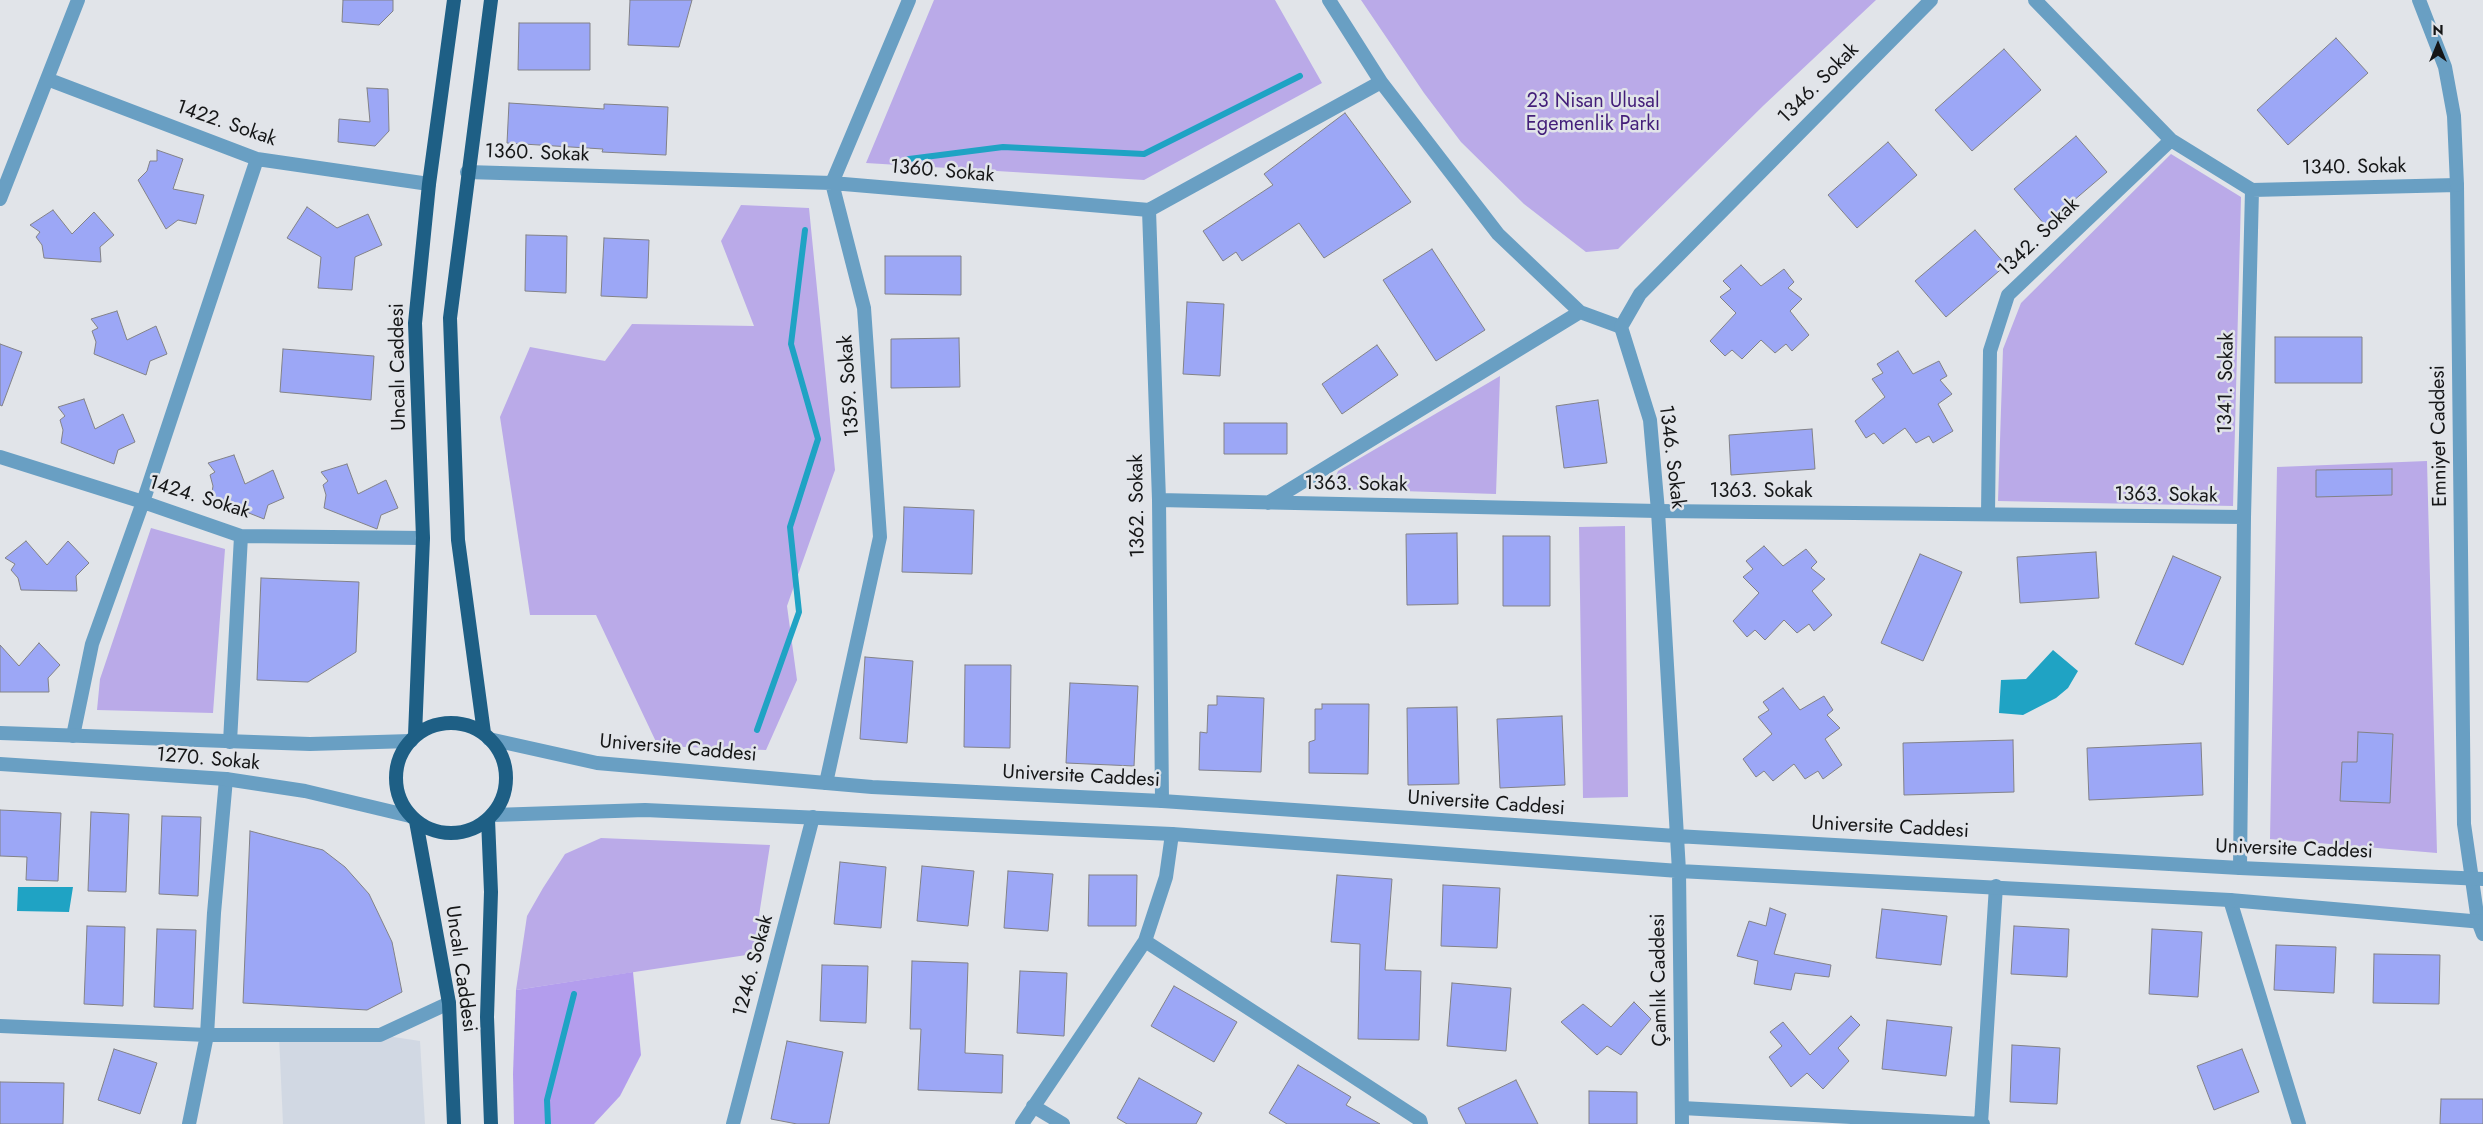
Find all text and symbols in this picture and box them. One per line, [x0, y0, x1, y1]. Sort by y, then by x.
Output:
north arrow [2413, 20, 2463, 70]
text: N [2432, 20, 2444, 40]
street label: 1346. Sokak [1774, 39, 1864, 129]
park label: 23 Nisan Ulusal Egemenlik Parkı [1526, 90, 1660, 137]
street label: 1422. Sokak [173, 96, 279, 152]
street label: 1360. Sokak [484, 140, 590, 168]
street label: 1360. Sokak [889, 155, 995, 189]
street label: 1340. Sokak [2301, 155, 2407, 181]
street label: 1342. Sokak [1993, 193, 2085, 283]
street label: Uncalı Caddesi [386, 303, 412, 431]
street label: 1341. Sokak [2214, 332, 2240, 434]
street label: 1359. Sokak [834, 334, 866, 438]
street label: Emniyet Caddesi [2427, 365, 2453, 507]
street label: 1346. Sokak [1653, 404, 1689, 510]
street label: 1362. Sokak [1125, 454, 1151, 558]
street label: 1424. Sokak [145, 471, 253, 525]
street label: 1363. Sokak [1304, 472, 1408, 498]
street label: 1363. Sokak [1709, 480, 1813, 504]
street label: 1363. Sokak [2114, 483, 2218, 509]
street label: Universite Caddesi [598, 730, 758, 768]
street label: 1270. Sokak [155, 744, 261, 776]
street label: Universite Caddesi [1002, 761, 1160, 793]
street label: Universite Caddesi [1406, 787, 1566, 821]
street label: Universite Caddesi [1811, 812, 1969, 844]
street label: Universite Caddesi [2215, 835, 2373, 865]
street label: Uncalı Caddesi [439, 904, 481, 1034]
street label: 1246. Sokak [729, 912, 779, 1020]
street label: Çamlık Caddesi [1647, 913, 1673, 1047]

